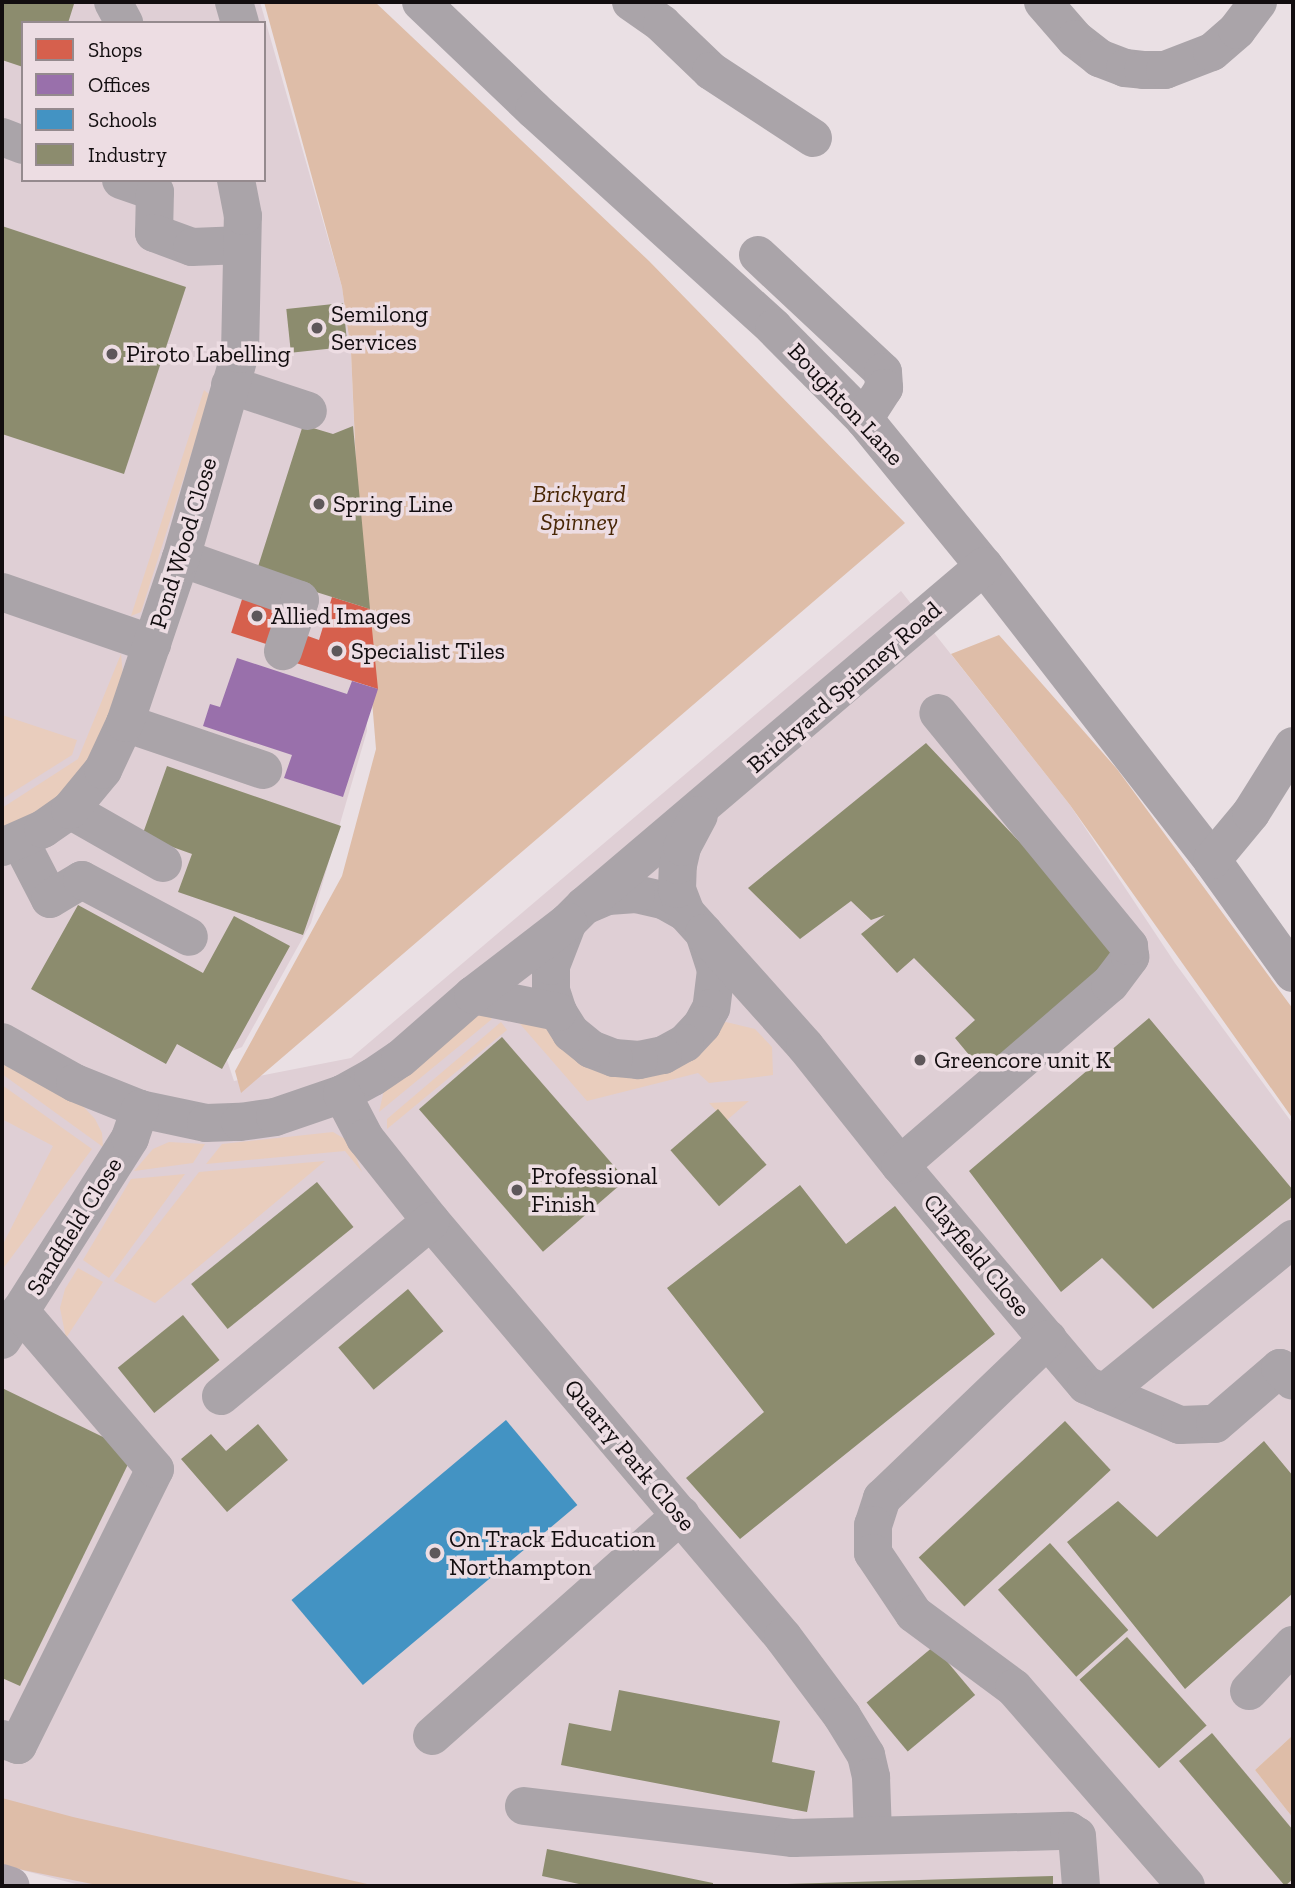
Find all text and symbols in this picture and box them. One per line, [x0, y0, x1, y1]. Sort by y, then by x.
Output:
legend [21, 21, 266, 182]
text: Shops [88, 37, 142, 62]
text: Offices [88, 72, 150, 97]
text: Schools [88, 107, 157, 132]
text: Industry [88, 142, 167, 167]
place label: Semilong Services [331, 300, 428, 356]
marker: Semilong Services [309, 320, 325, 336]
street label: Boughton Lane [782, 337, 910, 471]
place label: Piroto Labelling [126, 340, 291, 368]
marker: Piroto Labelling [104, 346, 120, 362]
street label: Pond Wood Close [143, 453, 223, 633]
park label: Brickyard Spinney [532, 480, 626, 536]
place label: Spring Line [333, 490, 453, 518]
marker: Spring Line [311, 496, 327, 512]
street label: Brickyard Spinney Road [741, 595, 947, 779]
place label: Allied Images [271, 602, 411, 630]
marker: Allied Images [249, 608, 265, 624]
place label: Specialist Tiles [351, 637, 505, 665]
marker: Specialist Tiles [329, 643, 345, 659]
place label: Greencore unit K [934, 1046, 1111, 1074]
marker: Greencore unit K [912, 1052, 928, 1068]
street label: Sandfield Close [20, 1152, 128, 1300]
place label: Professional Finish [531, 1162, 658, 1218]
marker: Professional Finish [509, 1182, 525, 1198]
street label: Clayfield Close [917, 1188, 1037, 1322]
street label: Quarry Park Close [558, 1373, 702, 1537]
place label: On Track Education Northampton [449, 1525, 656, 1581]
marker: On Track Education Northampton [427, 1545, 443, 1561]

